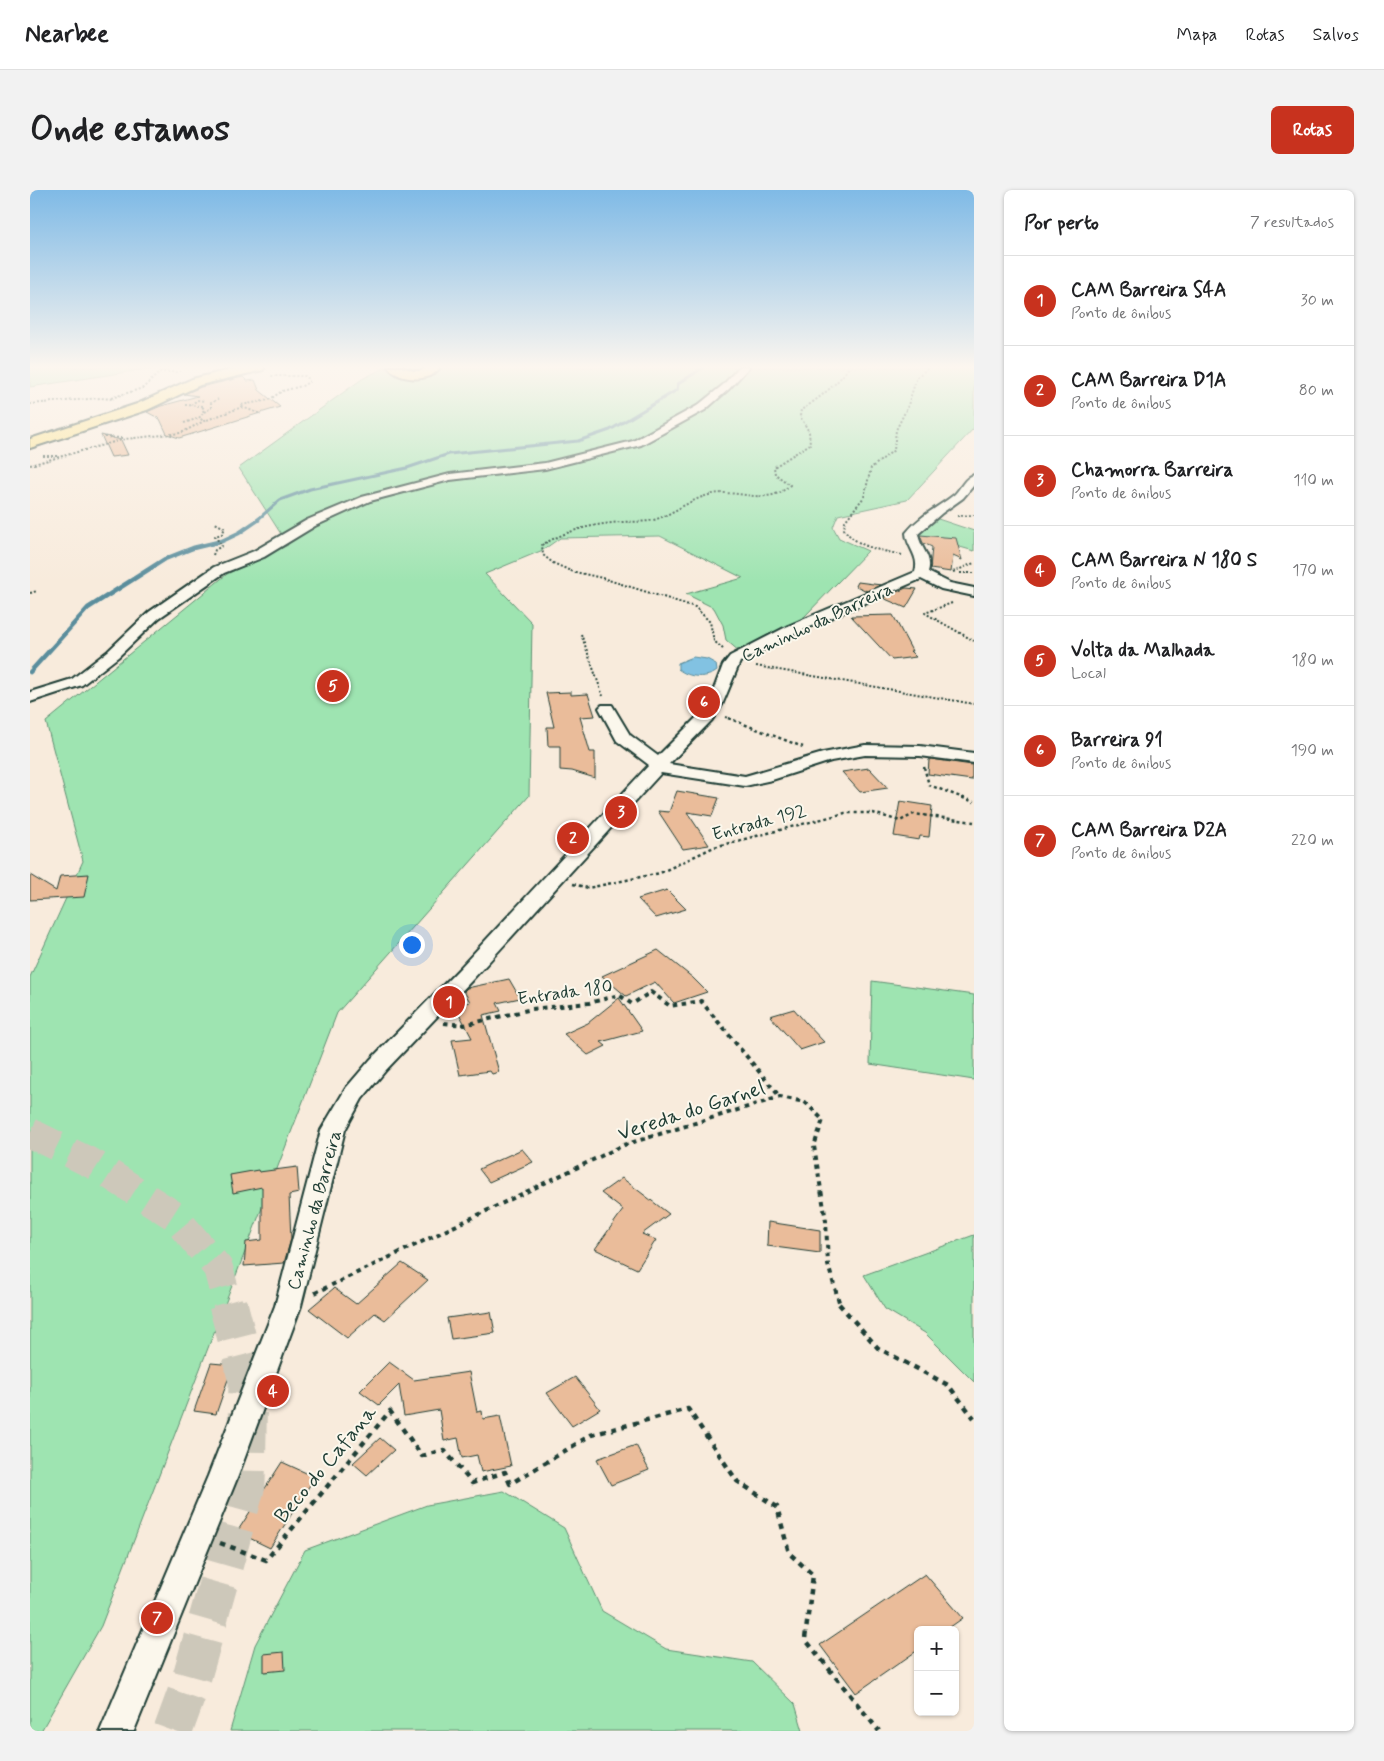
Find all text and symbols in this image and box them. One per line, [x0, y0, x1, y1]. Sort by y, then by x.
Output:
text: Nearbee [25, 19, 109, 50]
text: Mapa [1176, 23, 1217, 47]
text: Rotas [1245, 23, 1285, 47]
text: Salvos [1313, 23, 1359, 47]
button: Rotas [1271, 106, 1354, 154]
text: Onde estamos [30, 107, 230, 153]
text: Por perto [1024, 209, 1099, 237]
text: 7 resultados [1250, 212, 1334, 233]
text: CAM Barreira S4A [1071, 278, 1226, 303]
text: 1 [1036, 290, 1044, 311]
text: 30 m [1301, 290, 1334, 311]
text: Ponto de ônibus [1071, 303, 1171, 324]
text: CAM Barreira D1A [1071, 368, 1226, 393]
text: 2 [1036, 380, 1044, 401]
text: 80 m [1299, 380, 1334, 401]
text: Ponto de ônibus [1071, 393, 1171, 414]
text: Chamorra Barreira [1071, 458, 1233, 483]
text: 3 [1036, 470, 1044, 491]
text: 110 m [1293, 470, 1334, 491]
text: Ponto de ônibus [1071, 483, 1171, 504]
text: CAM Barreira N 180 S [1071, 548, 1257, 573]
text: 4 [1035, 560, 1045, 581]
text: 170 m [1292, 560, 1334, 581]
text: Ponto de ônibus [1071, 573, 1171, 594]
street label: Caminho da Barreira [738, 577, 897, 669]
text: Volta da Malhada [1071, 638, 1215, 663]
text: 5 [1035, 650, 1045, 671]
text: 180 m [1291, 650, 1334, 671]
text: Local [1071, 663, 1106, 684]
pin: 5 [317, 667, 349, 705]
pin: 6 [688, 683, 720, 721]
text: Barreira 91 [1071, 728, 1163, 753]
text: 6 [1036, 740, 1044, 761]
text: 190 m [1291, 740, 1334, 761]
text: Ponto de ônibus [1071, 753, 1171, 774]
pin: 3 [605, 793, 637, 831]
street label: Entrada 192 [710, 799, 809, 847]
text: CAM Barreira D2A [1071, 818, 1227, 843]
pin: 2 [557, 819, 589, 857]
text: 7 [1035, 830, 1045, 851]
text: 220 m [1291, 830, 1334, 851]
text: Ponto de ônibus [1071, 843, 1171, 864]
your location [399, 932, 425, 958]
street label: Entrada 180 [516, 974, 614, 1012]
pin: 1 [433, 983, 465, 1021]
street label: Vereda do Garnel [614, 1074, 769, 1148]
street label: Caminho da Barreira [282, 1128, 348, 1293]
pin: 4 [257, 1372, 289, 1410]
street label: Beco do Cafana [268, 1400, 384, 1529]
pin: 7 [141, 1599, 173, 1637]
map controls [914, 1626, 959, 1716]
button: + [914, 1626, 959, 1671]
button: − [914, 1671, 959, 1716]

